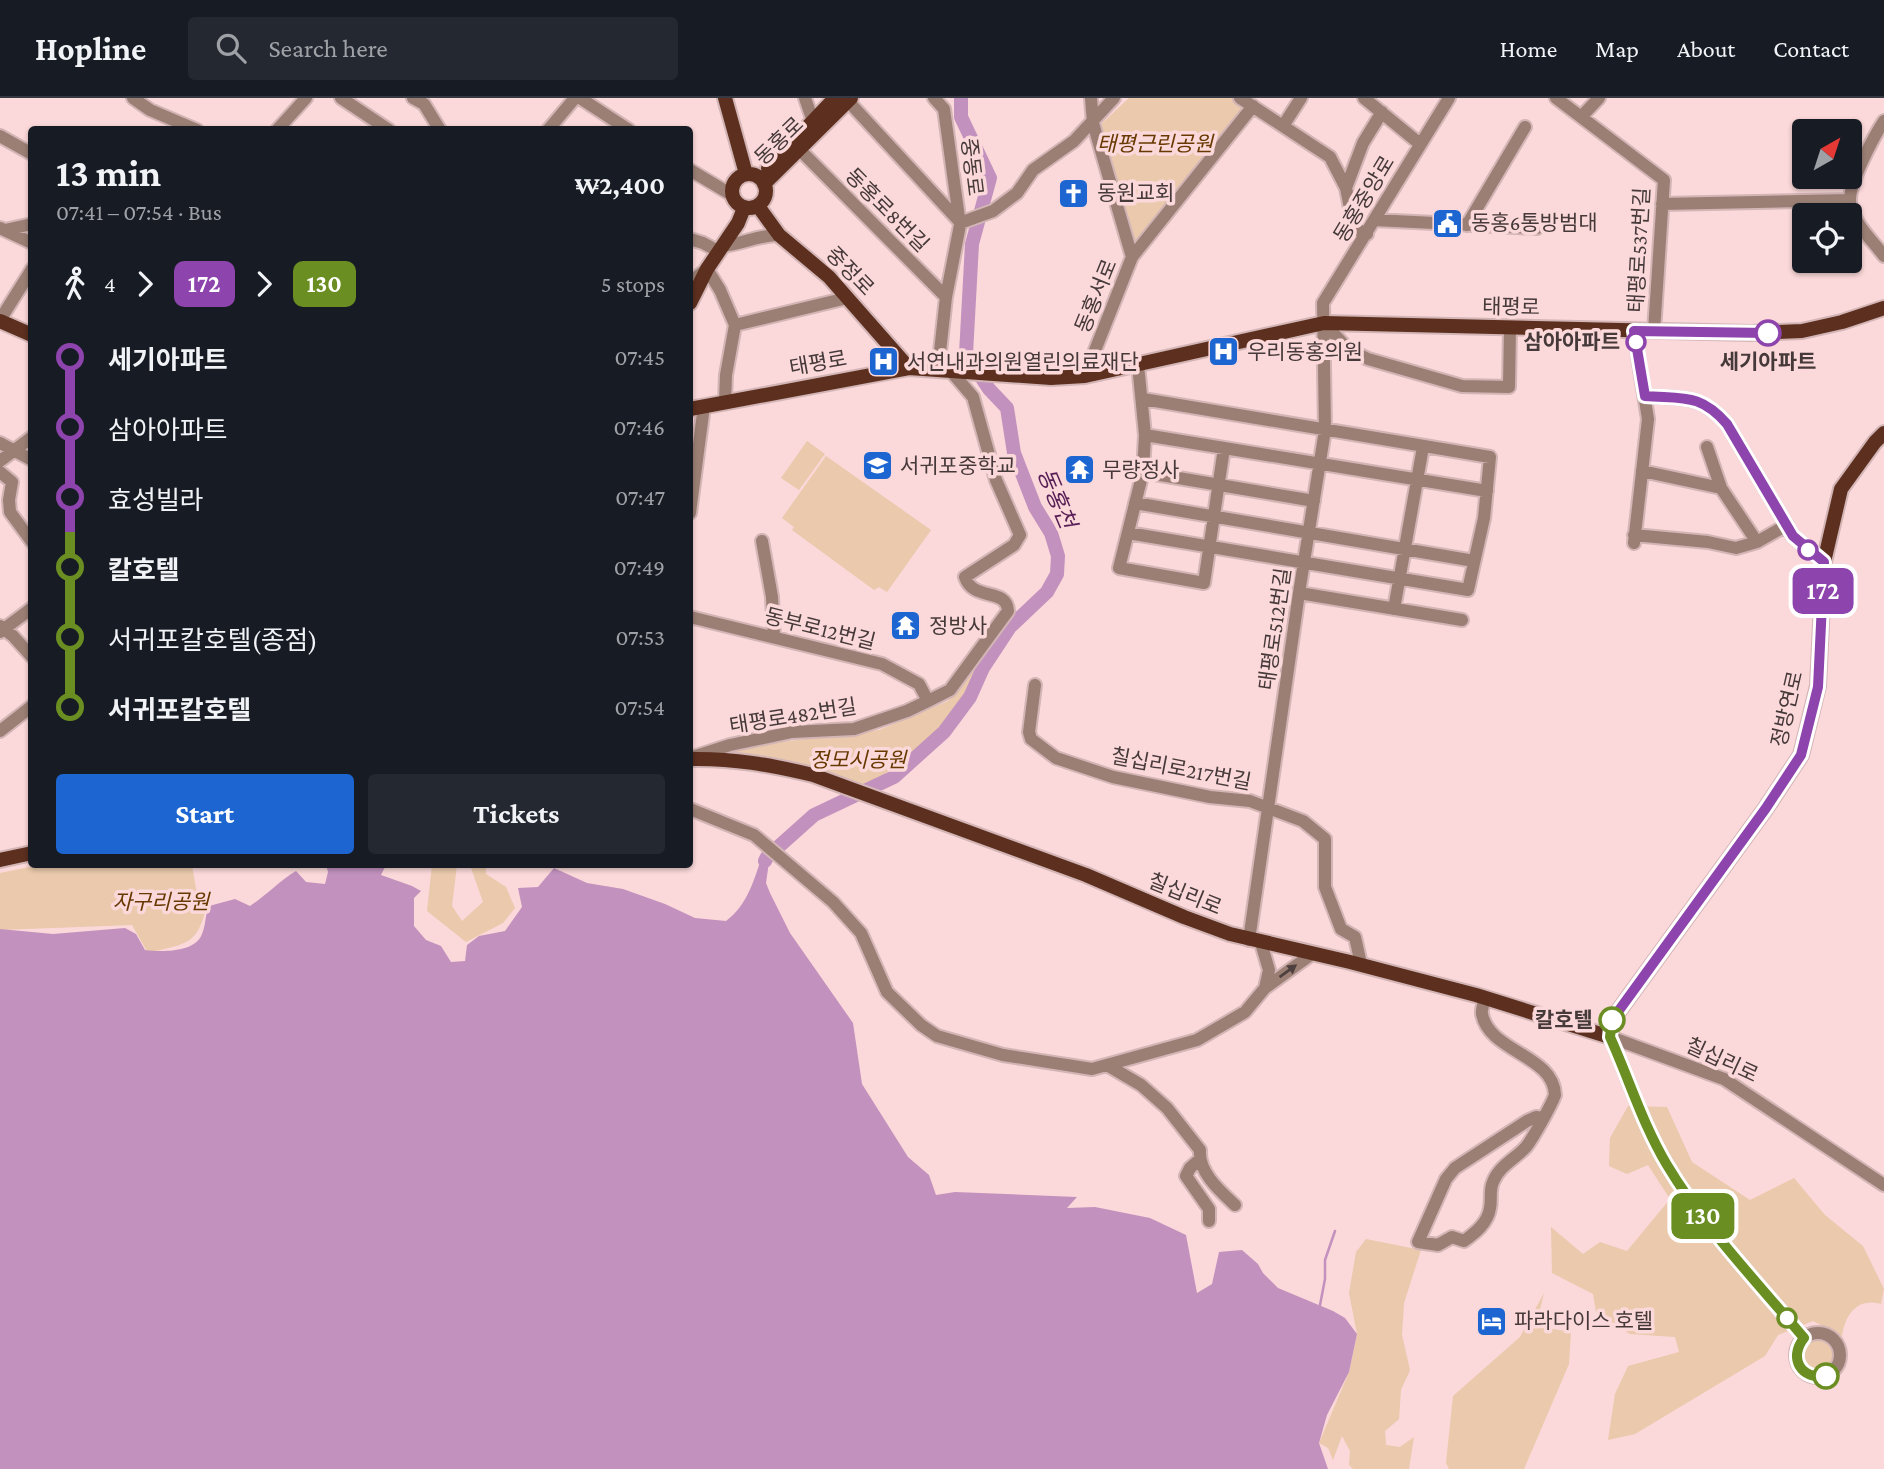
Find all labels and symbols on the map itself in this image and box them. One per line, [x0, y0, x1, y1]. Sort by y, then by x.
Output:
street label: 동홍로 [750, 112, 808, 170]
north arrow [1792, 119, 1862, 189]
park label: 태평근린공원 [1097, 132, 1215, 156]
street label: 중동로 [957, 137, 987, 197]
street label: 동홍중앙로 [1329, 151, 1399, 247]
street label: 동홍로8번길 [840, 163, 934, 257]
church icon: 동원교회 [1057, 176, 1091, 210]
place label: 동원교회 [1097, 181, 1174, 205]
street label: 태평로537번길 [1624, 187, 1654, 313]
public building icon: 동홍6통방범대 [1431, 206, 1465, 240]
place label: 동홍6통방범대 [1471, 211, 1598, 235]
street label: 중정로 [821, 242, 879, 300]
street label: 동홍서로 [1070, 256, 1122, 336]
street label: 태평로 [1482, 294, 1540, 320]
marker: 세기아파트 [1755, 320, 1781, 346]
place label: 삼아아파트 [1523, 330, 1620, 354]
marker: 삼아아파트 [1626, 332, 1646, 352]
hospital icon: 우리동홍의원 [1207, 335, 1241, 369]
place label: 우리동홍의원 [1247, 340, 1363, 364]
hospital icon: 서연내과의원열린의료재단 [867, 345, 901, 379]
street label: 태평로 [787, 346, 849, 380]
place label: 서연내과의원열린의료재단 [907, 350, 1139, 374]
place label: 세기아파트 [1720, 350, 1816, 374]
school or university icon: 서귀포중학교 [860, 449, 894, 483]
temple icon: 무량정사 [1062, 453, 1096, 487]
place label: 서귀포중학교 [900, 454, 1016, 478]
place label: 무량정사 [1102, 458, 1179, 482]
water label: 동홍천 [1033, 464, 1082, 535]
unlabelled marker [1798, 540, 1818, 560]
street label: 태평로512번길 [1255, 566, 1295, 692]
line badge: 172 [1783, 568, 1863, 614]
street label: 동부로12번길 [762, 604, 878, 654]
temple icon: 정방사 [889, 609, 923, 643]
place label: 정방사 [929, 614, 987, 638]
street label: 정방연로 [1767, 669, 1807, 749]
street label: 태평로482번길 [728, 694, 858, 738]
street label: 칠십리로217번길 [1109, 744, 1253, 794]
park label: 정모시공원 [810, 748, 908, 772]
street label: 칠십리로 [1145, 868, 1225, 920]
park label: 자구리공원 [113, 890, 211, 914]
one-way arrow [1279, 964, 1298, 978]
marker: 칼호텔 [1599, 1007, 1625, 1033]
place label: 칼호텔 [1535, 1008, 1593, 1032]
street label: 칠십리로 [1682, 1033, 1762, 1087]
line badge: 130 [1663, 1193, 1743, 1239]
hotel icon: 파라다이스 호텔 [1474, 1304, 1508, 1338]
unlabelled marker [1777, 1308, 1797, 1328]
place label: 파라다이스 호텔 [1514, 1309, 1653, 1333]
unlabelled marker [1813, 1363, 1839, 1389]

